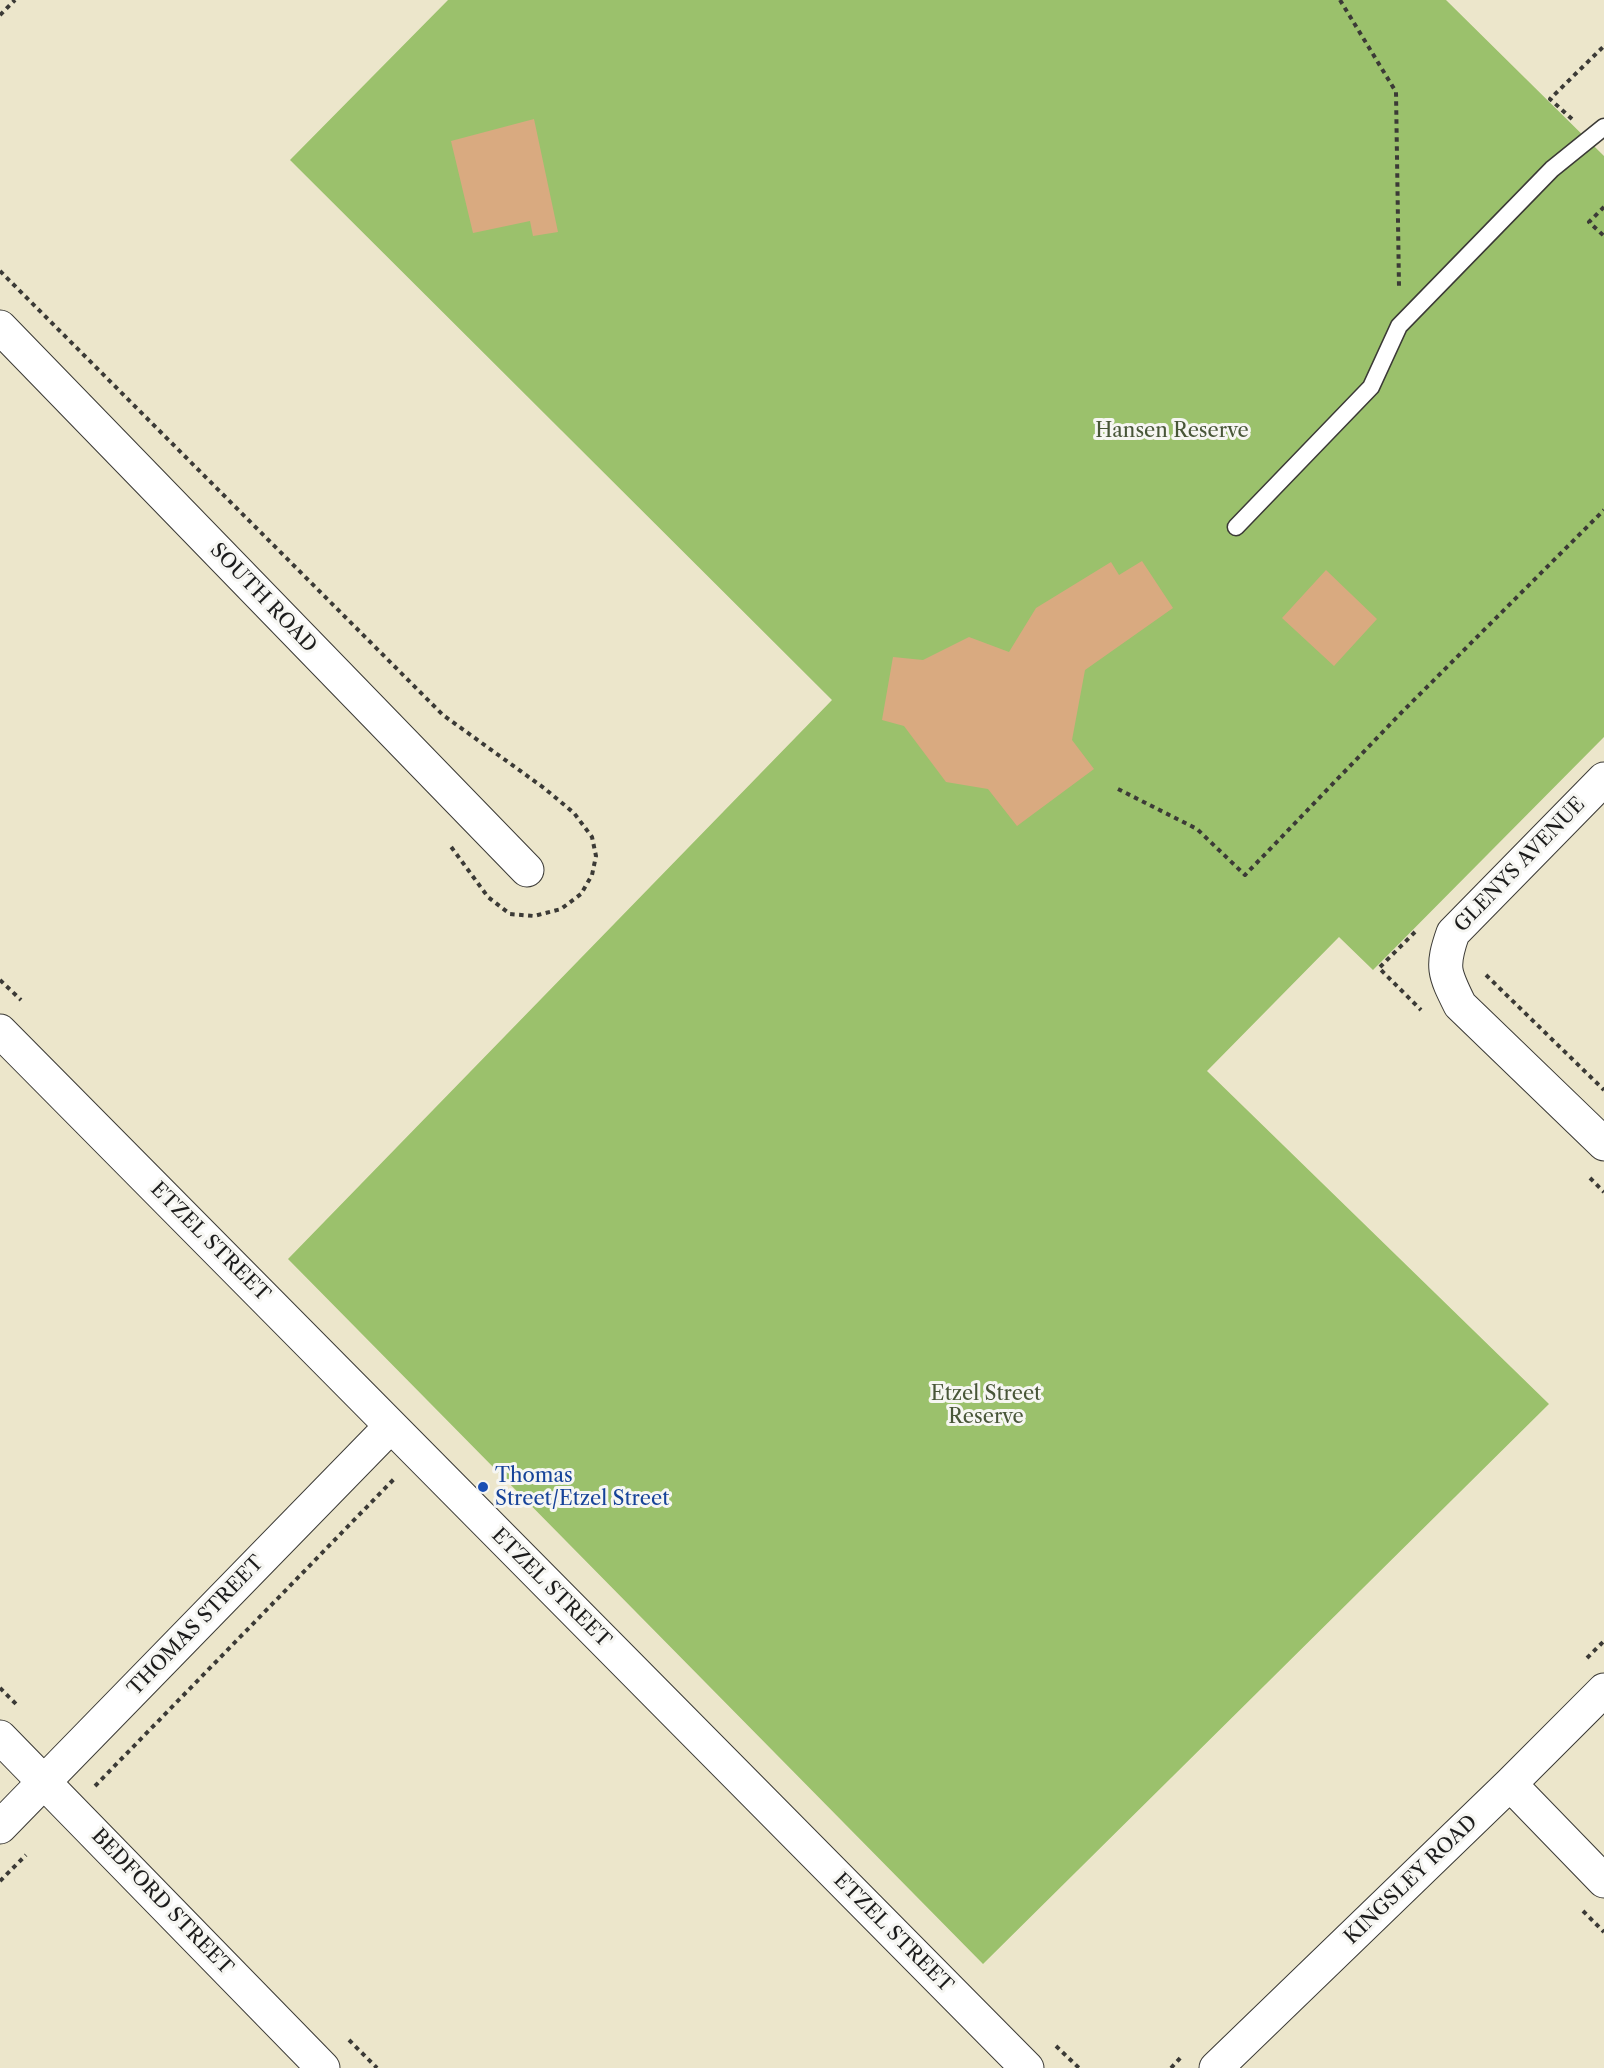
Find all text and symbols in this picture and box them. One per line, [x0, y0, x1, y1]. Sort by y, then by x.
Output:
park label: Hansen Reserve [1095, 419, 1249, 443]
street label: SOUTH ROAD [205, 538, 321, 658]
street label: GLENYS AVENUE [1450, 793, 1590, 937]
street label: ETZEL STREET [145, 1177, 275, 1307]
park label: Etzel Street Reserve [931, 1382, 1041, 1429]
place label: Thomas Street/Etzel Street [495, 1464, 669, 1511]
marker: Thomas Street/Etzel Street [476, 1480, 490, 1494]
street label: ETZEL STREET [486, 1523, 616, 1653]
street label: THOMAS STREET [123, 1551, 269, 1701]
street label: KINGSLEY ROAD [1340, 1810, 1482, 1950]
street label: BEDFORD STREET [86, 1824, 238, 1980]
street label: ETZEL STREET [828, 1868, 958, 1998]

